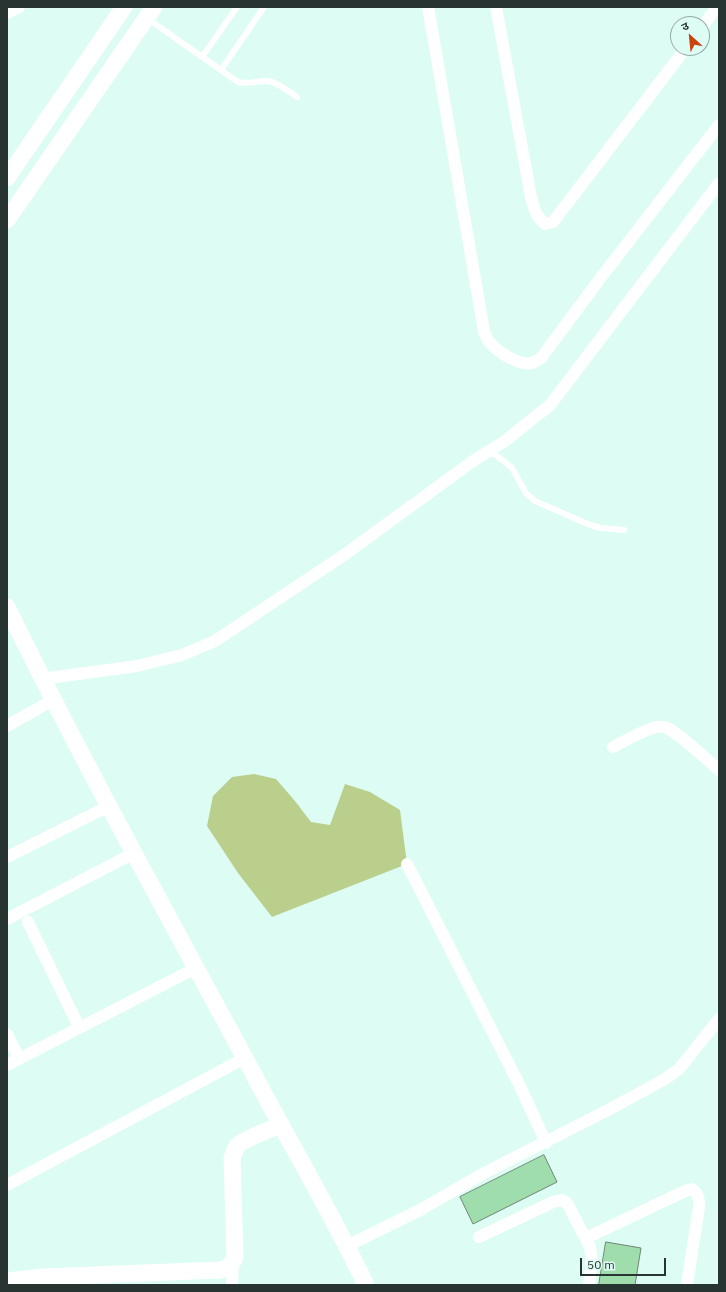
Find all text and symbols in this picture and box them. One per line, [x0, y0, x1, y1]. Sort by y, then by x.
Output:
north arrow [670, 16, 710, 56]
text: उ [679, 19, 691, 34]
scale bar [582, 1250, 668, 1276]
text: 50 m [587, 1257, 615, 1272]

